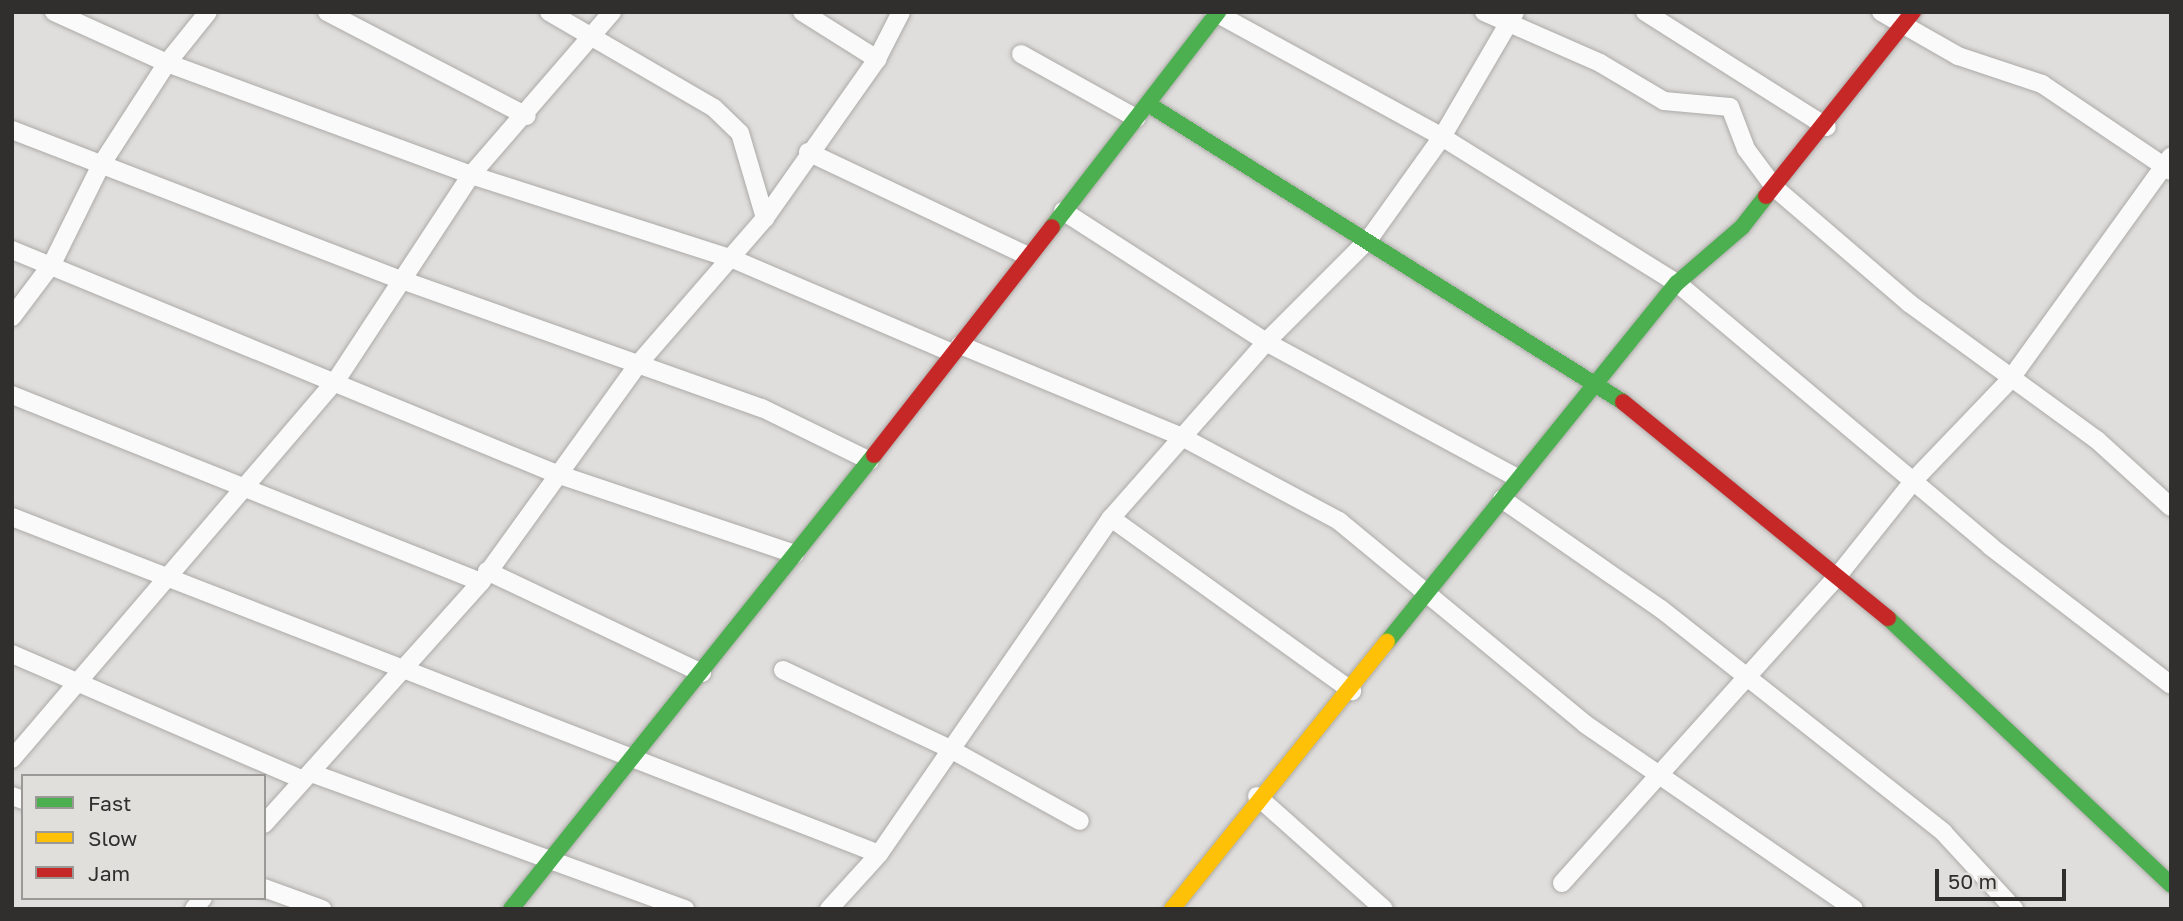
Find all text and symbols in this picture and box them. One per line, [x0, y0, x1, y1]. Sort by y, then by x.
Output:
legend [21, 774, 266, 900]
text: Fast [88, 790, 131, 816]
text: Slow [88, 825, 137, 851]
scale bar [1938, 855, 2069, 899]
text: Jam [88, 860, 130, 886]
text: 50 m [1948, 868, 1997, 894]

